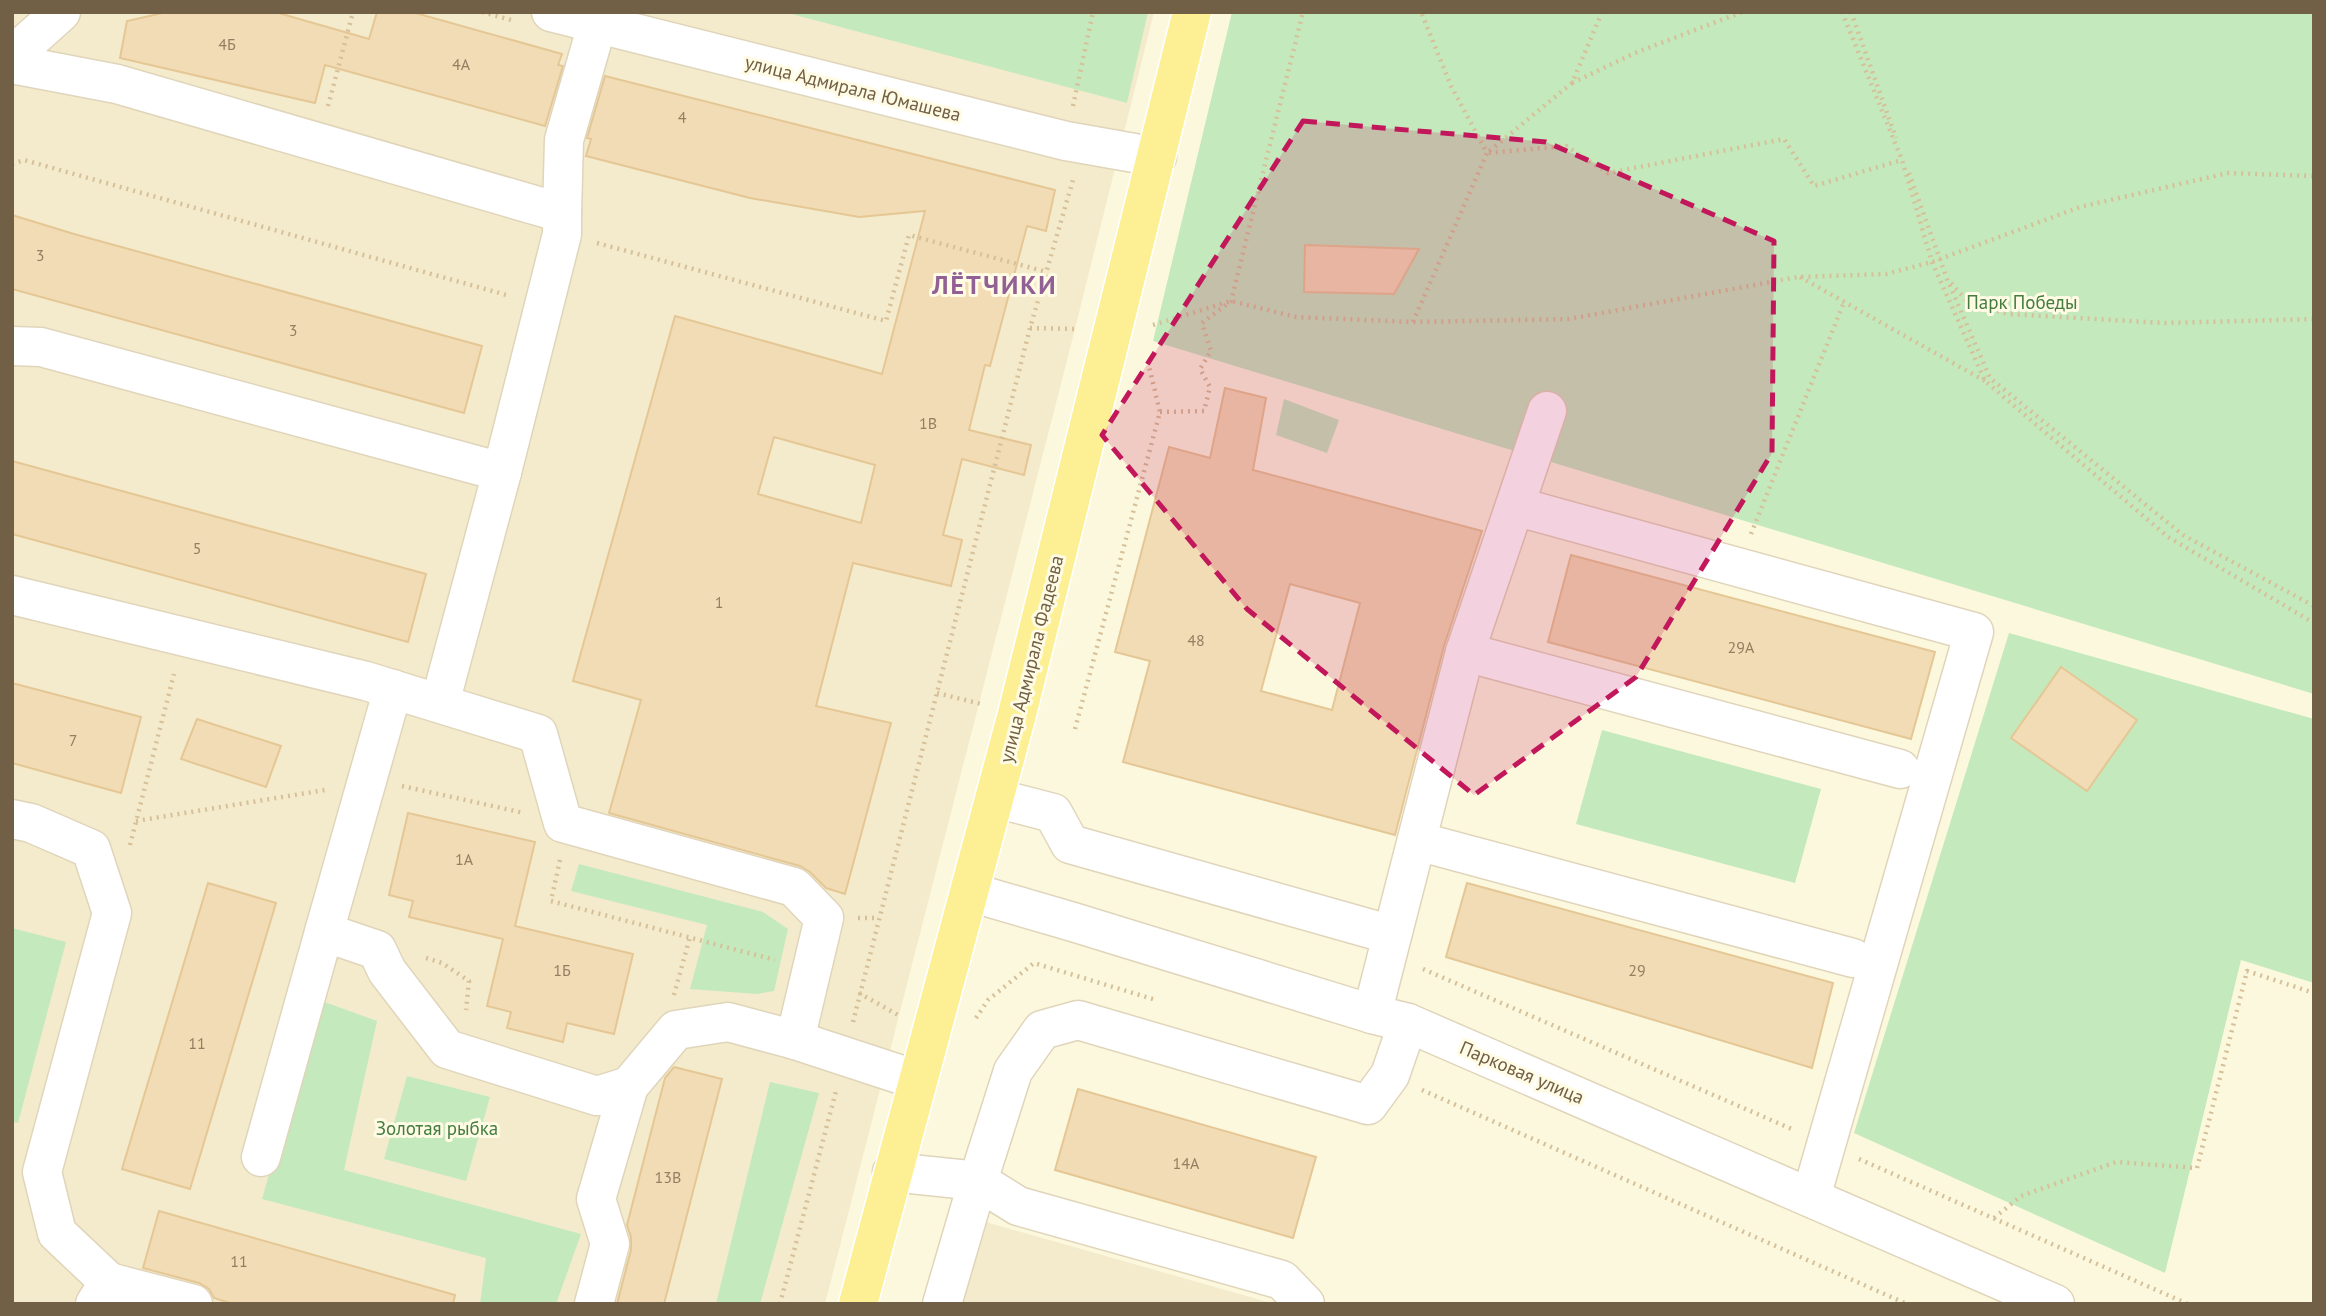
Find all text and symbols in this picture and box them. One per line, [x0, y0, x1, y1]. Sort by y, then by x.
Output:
house number: 4Б [218, 34, 236, 54]
street label: улица Адмирала Юмашева [743, 50, 963, 126]
house number: 4А [452, 54, 471, 74]
house number: 4 [678, 107, 687, 127]
house number: 3 [36, 245, 44, 265]
district label: ЛЁТЧИКИ [931, 268, 1058, 301]
park label: Парк Победы [1966, 290, 2078, 314]
house number: 3 [289, 320, 297, 340]
house number: 1В [919, 413, 937, 433]
house number: 5 [193, 538, 201, 558]
street label: улица Адмирала Фадеева [994, 553, 1068, 765]
house number: 1 [715, 592, 723, 612]
house number: 48 [1187, 630, 1205, 650]
house number: 29А [1728, 637, 1755, 657]
house number: 7 [69, 730, 77, 750]
house number: 1А [455, 849, 474, 869]
house number: 1Б [553, 960, 571, 980]
house number: 29 [1628, 960, 1646, 980]
house number: 11 [188, 1033, 206, 1053]
street label: Парковая улица [1456, 1035, 1588, 1109]
park label: Золотая рыбка [376, 1116, 498, 1140]
house number: 14А [1173, 1153, 1200, 1173]
house number: 13В [655, 1167, 681, 1187]
house number: 11 [230, 1251, 248, 1271]

